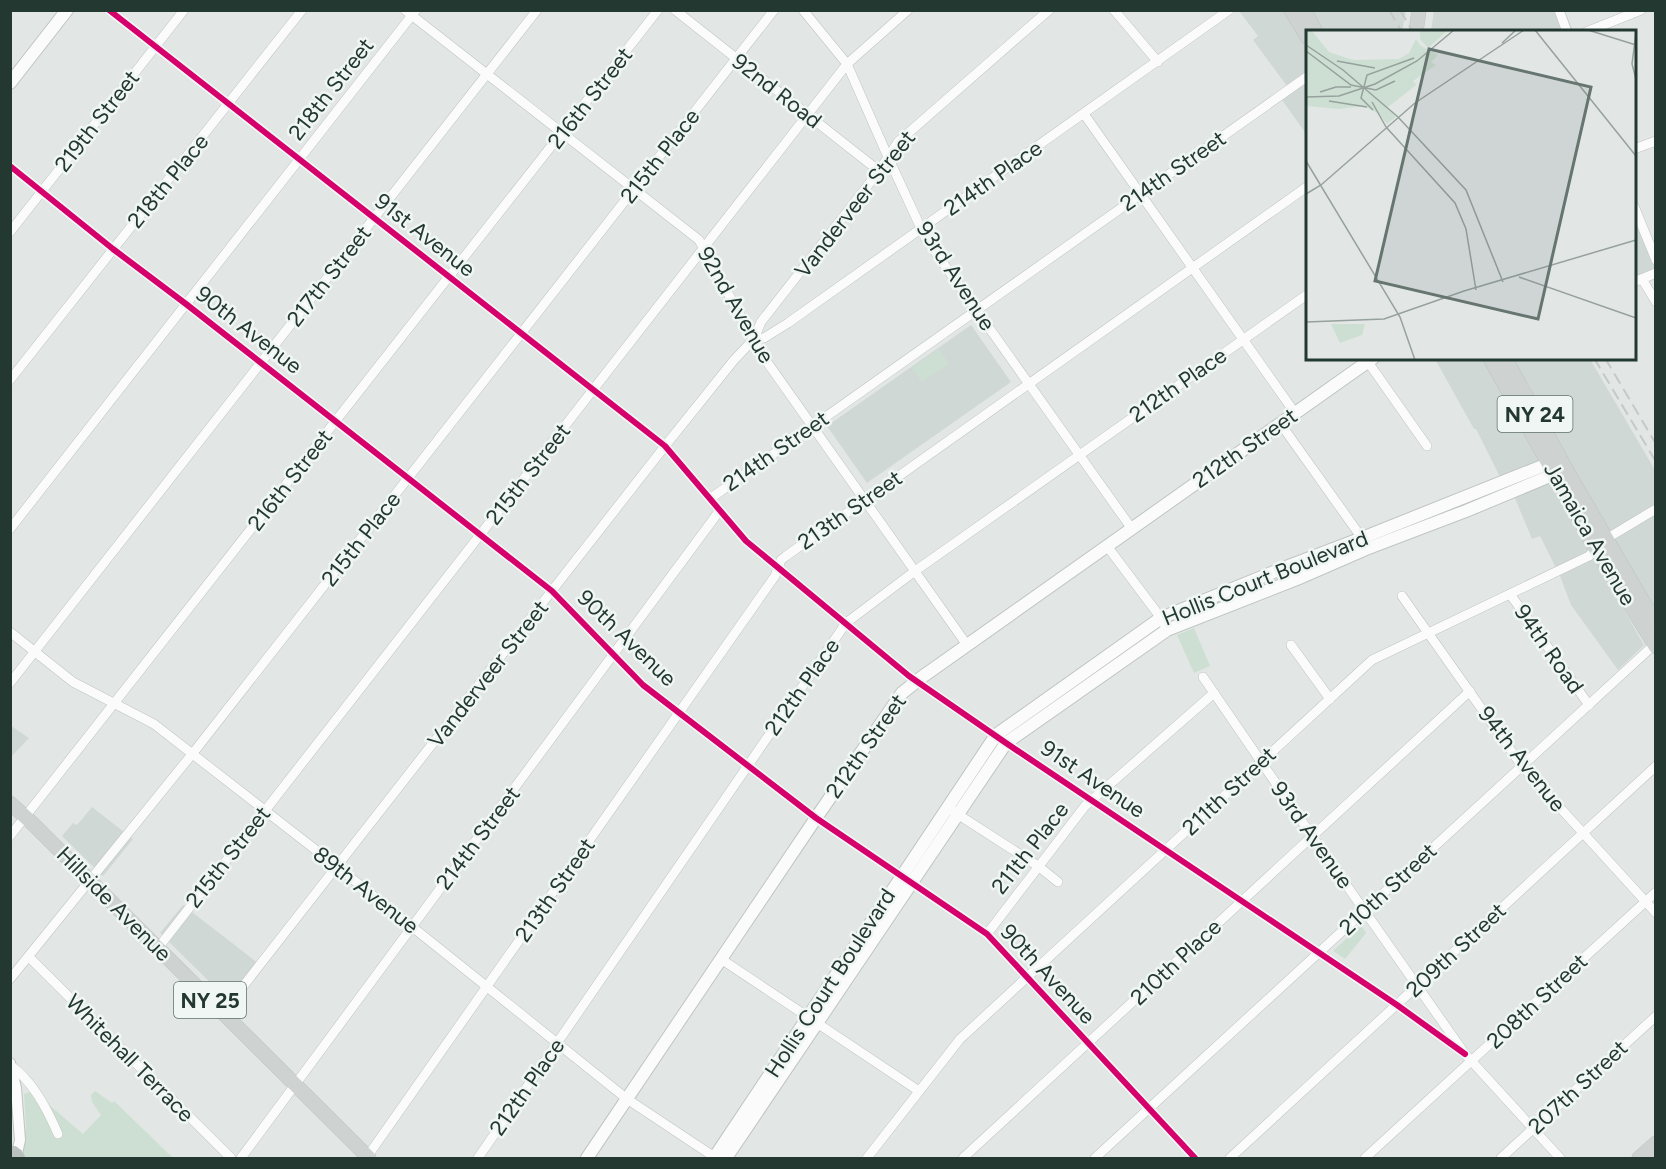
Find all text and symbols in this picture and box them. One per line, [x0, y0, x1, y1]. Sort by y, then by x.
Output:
inset map [1306, 30, 1636, 360]
street label: 218th Street [283, 32, 379, 146]
street label: 216th Street [542, 42, 638, 154]
street label: 92nd Road [727, 48, 827, 134]
street label: 219th Street [49, 65, 145, 177]
street label: 215th Place [615, 103, 705, 209]
street label: Vanderveer Street [789, 125, 921, 283]
street label: 214th Street [1115, 125, 1231, 217]
street label: 218th Place [122, 128, 214, 234]
street label: 214th Place [939, 134, 1047, 222]
street label: 91st Avenue [369, 187, 481, 283]
street label: 93rd Avenue [911, 216, 1001, 336]
street label: 217th Street [281, 220, 377, 332]
street label: 92nd Avenue [692, 242, 780, 368]
street label: 90th Avenue [191, 280, 307, 380]
street label: 212th Place [1124, 342, 1232, 428]
road number: NY 24 [1498, 396, 1573, 432]
street label: 212th Street [1188, 402, 1302, 494]
street label: 214th Street [718, 405, 834, 497]
street label: 215th Street [480, 418, 576, 530]
street label: 216th Street [242, 424, 338, 536]
street label: Jamaica Avenue [1538, 458, 1642, 610]
street label: 213th Street [793, 464, 907, 556]
street label: 215th Place [316, 486, 406, 592]
street label: Hollis Court Boulevard [1158, 524, 1372, 632]
street label: 90th Avenue [572, 584, 682, 692]
street label: Vanderveer Street [422, 595, 554, 753]
street label: 94th Road [1508, 599, 1590, 699]
street label: 212th Place [759, 633, 845, 741]
street label: 212th Street [820, 689, 912, 803]
street label: 94th Avenue [1472, 701, 1572, 817]
street label: 91st Avenue [1036, 734, 1150, 824]
street label: 211th Street [1177, 741, 1281, 841]
street label: 93rd Avenue [1265, 776, 1359, 894]
street label: 214th Street [430, 781, 526, 895]
street label: 211th Place [986, 797, 1074, 899]
street label: 215th Street [180, 801, 276, 913]
street label: 213th Street [509, 833, 601, 947]
street label: 210th Street [1334, 837, 1442, 941]
street label: 89th Avenue [308, 840, 424, 940]
street label: Hillside Avenue [51, 841, 177, 967]
street label: Hollis Court Boulevard [759, 884, 901, 1082]
street label: 209th Street [1401, 897, 1511, 1003]
street label: 210th Place [1125, 913, 1227, 1011]
street label: 90th Avenue [995, 918, 1101, 1030]
street label: 208th Street [1481, 948, 1593, 1054]
road number: NY 25 [174, 982, 246, 1018]
street label: Whitehall Terrace [60, 988, 200, 1128]
street label: 212th Place [484, 1033, 570, 1141]
street label: 207th Street [1523, 1034, 1633, 1140]

